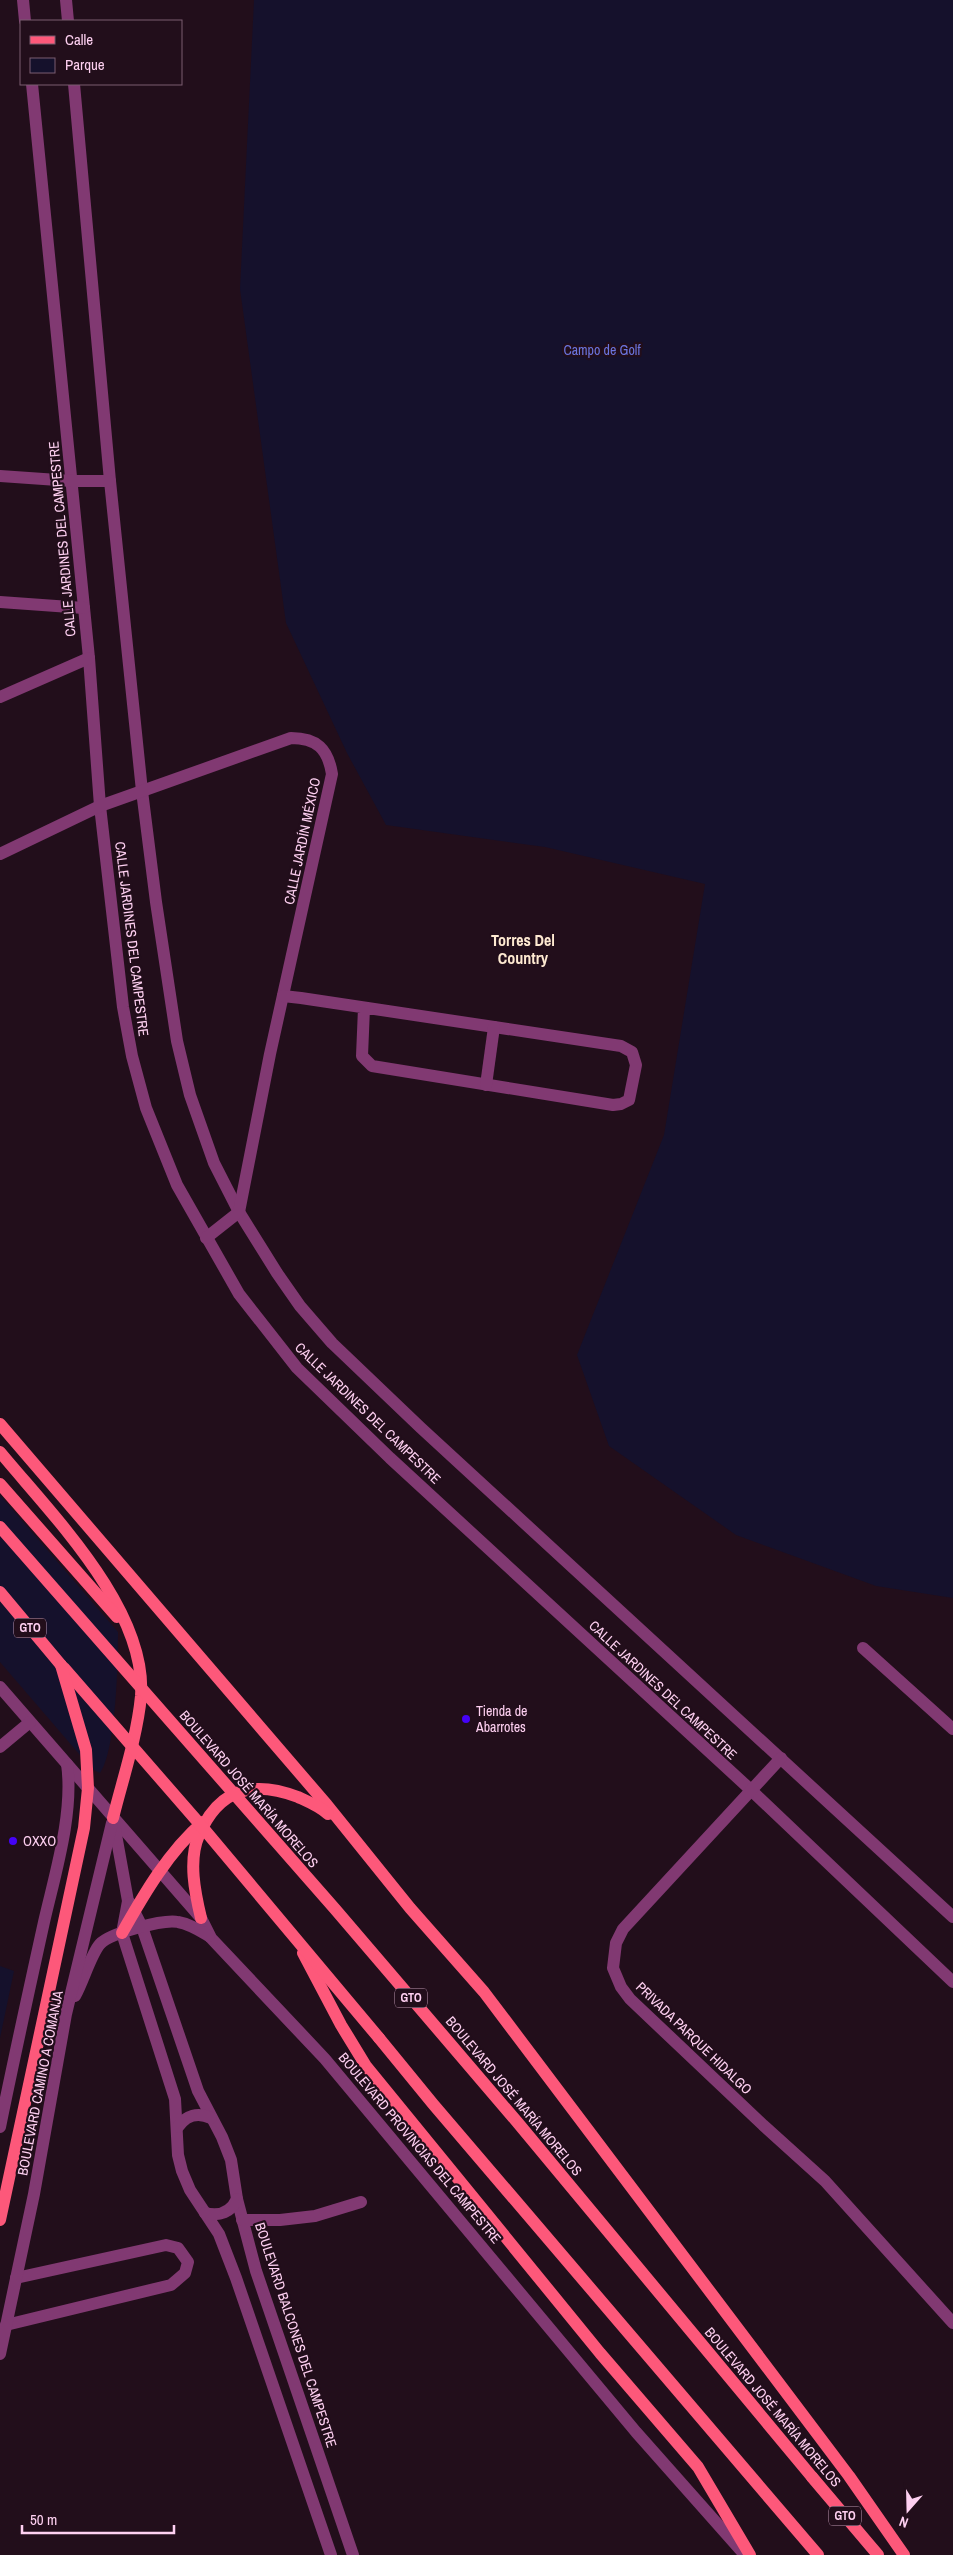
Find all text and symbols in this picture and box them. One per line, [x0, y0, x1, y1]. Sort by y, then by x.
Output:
legend [20, 20, 182, 85]
text: Calle [65, 29, 93, 50]
text: Parque [65, 54, 105, 75]
park label: Campo de Golf [563, 341, 641, 359]
street label: CALLE JARDINES DEL CAMPESTRE [44, 441, 80, 637]
street label: CALLE JARDÍN MÉXICO [280, 776, 324, 906]
street label: CALLE JARDINES DEL CAMPESTRE [111, 841, 153, 1037]
district label: Torres Del Country [491, 929, 555, 969]
street label: CALLE JARDINES DEL CAMPESTRE [291, 1338, 445, 1488]
street label: CALLE JARDINES DEL CAMPESTRE [585, 1617, 741, 1763]
road number: GTO [14, 1619, 46, 1638]
place label: Tienda de Abarrotes [475, 1702, 527, 1736]
street label: BOULEVARD JOSÉ MARÍA MORELOS [176, 1707, 322, 1872]
marker: Tienda de Abarrotes [460, 1713, 472, 1725]
place label: OXXO [23, 1832, 56, 1850]
marker: OXXO [7, 1835, 19, 1847]
street label: PRIVADA PARQUE HIDALGO [632, 1978, 756, 2098]
street label: BOULEVARD CAMINO A COMANJA [13, 1989, 67, 2177]
road number: GTO [395, 1989, 427, 2008]
street label: BOULEVARD JOSÉ MARÍA MORELOS [442, 2013, 586, 2180]
street label: BOULEVARD PROVINCIAS DEL CAMPESTRE [335, 2049, 505, 2247]
street label: BOULEVARD BALCONES DEL CAMPESTRE [251, 2220, 341, 2450]
street label: BOULEVARD JOSÉ MARÍA MORELOS [701, 2324, 845, 2491]
north arrow [883, 2485, 933, 2535]
scale bar [22, 2502, 175, 2534]
road number: GTO [829, 2506, 861, 2526]
text: 50 m [30, 2509, 57, 2530]
text: N [897, 2512, 911, 2532]

